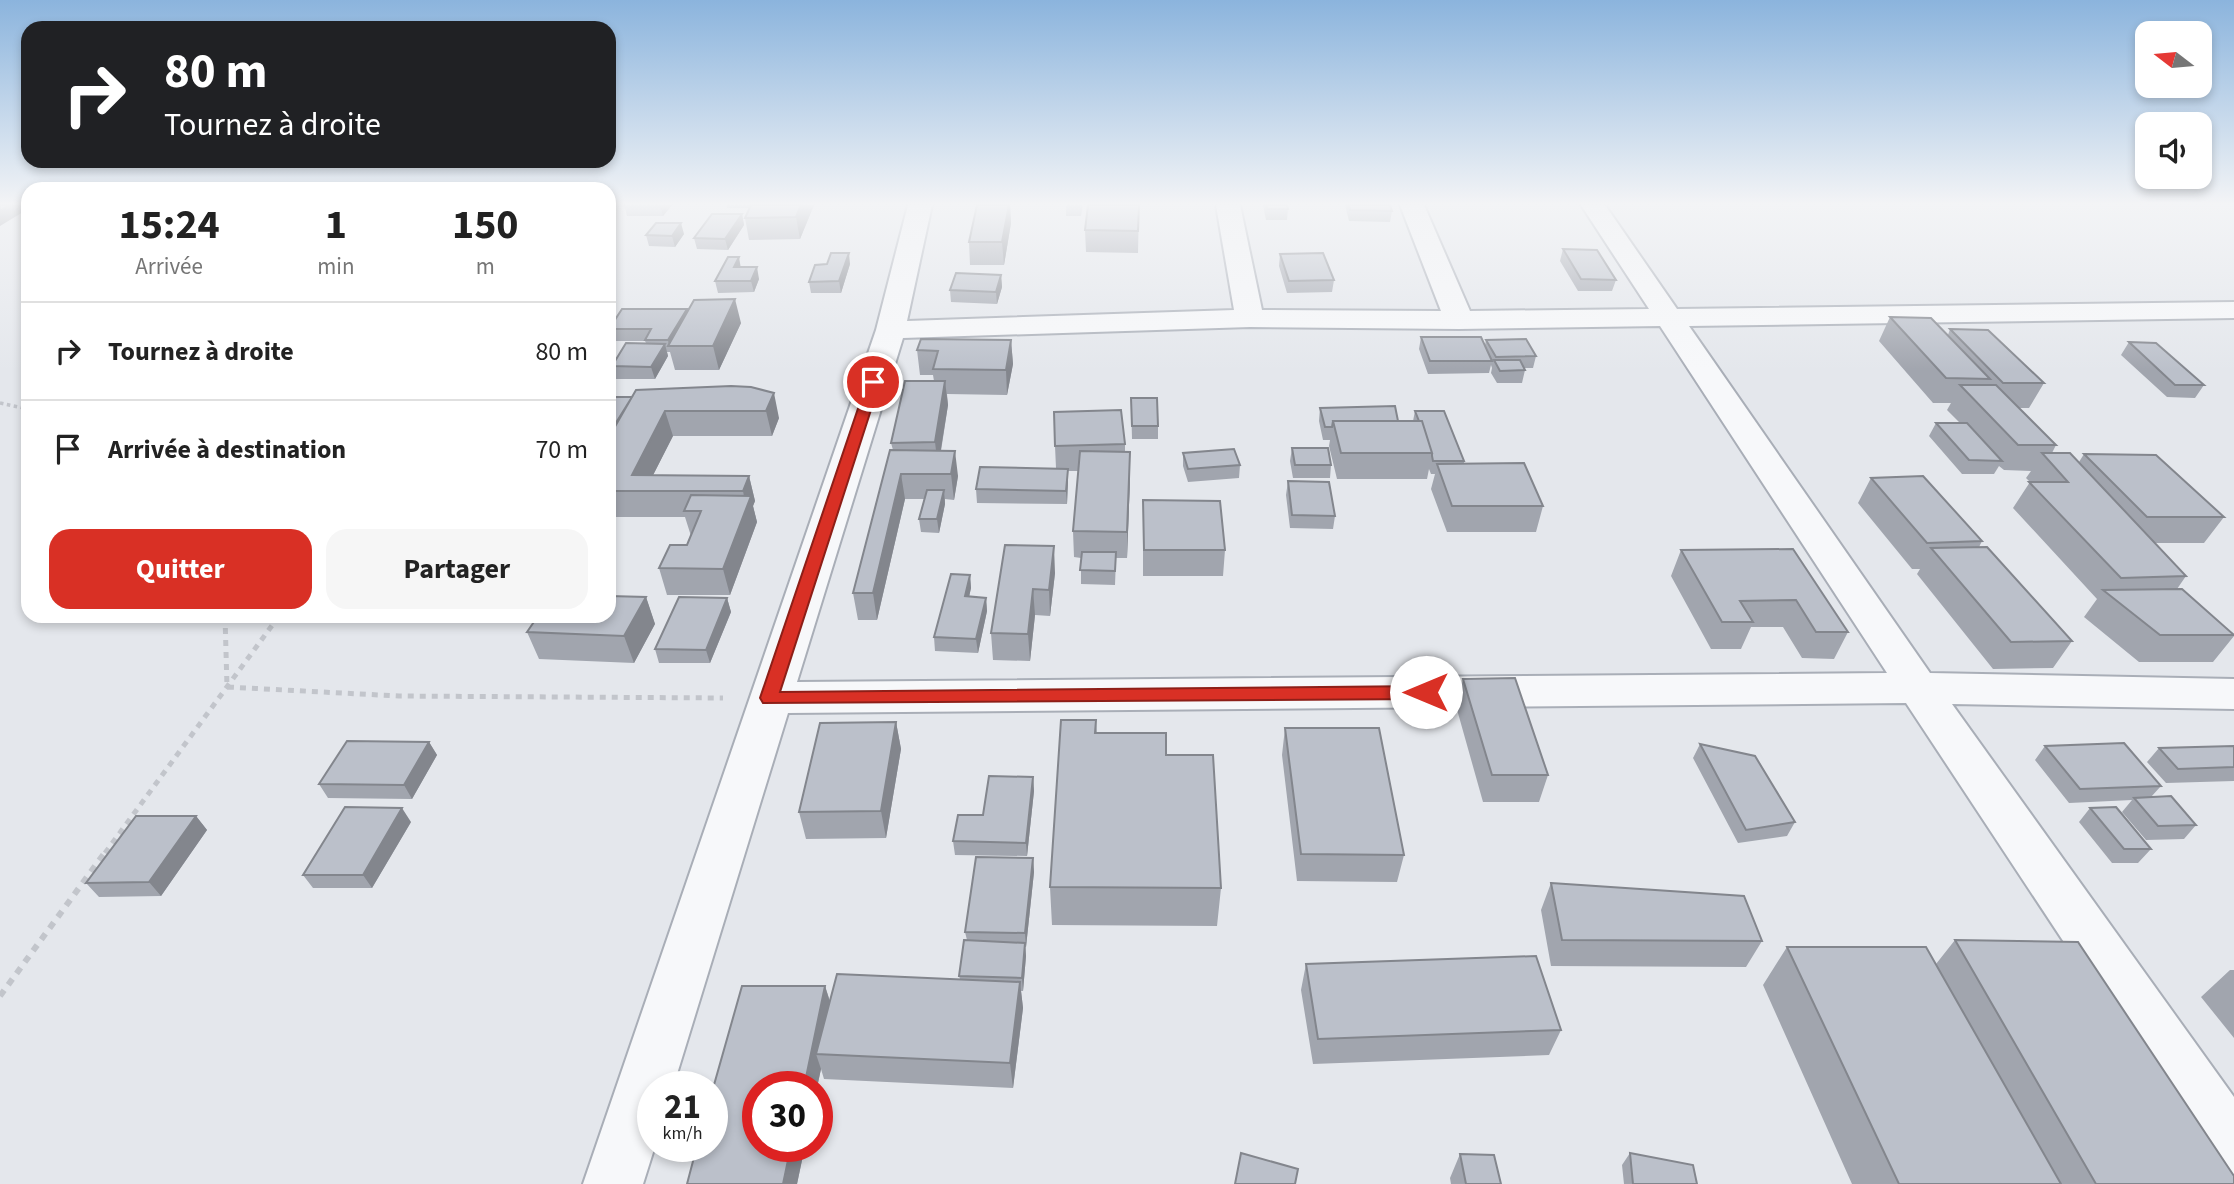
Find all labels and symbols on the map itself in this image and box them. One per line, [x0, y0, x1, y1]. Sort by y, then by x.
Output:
north arrow [2135, 21, 2212, 98]
pin [843, 352, 903, 412]
position arrow [1389, 655, 1463, 729]
speed limit sign: 30 [742, 1071, 833, 1162]

